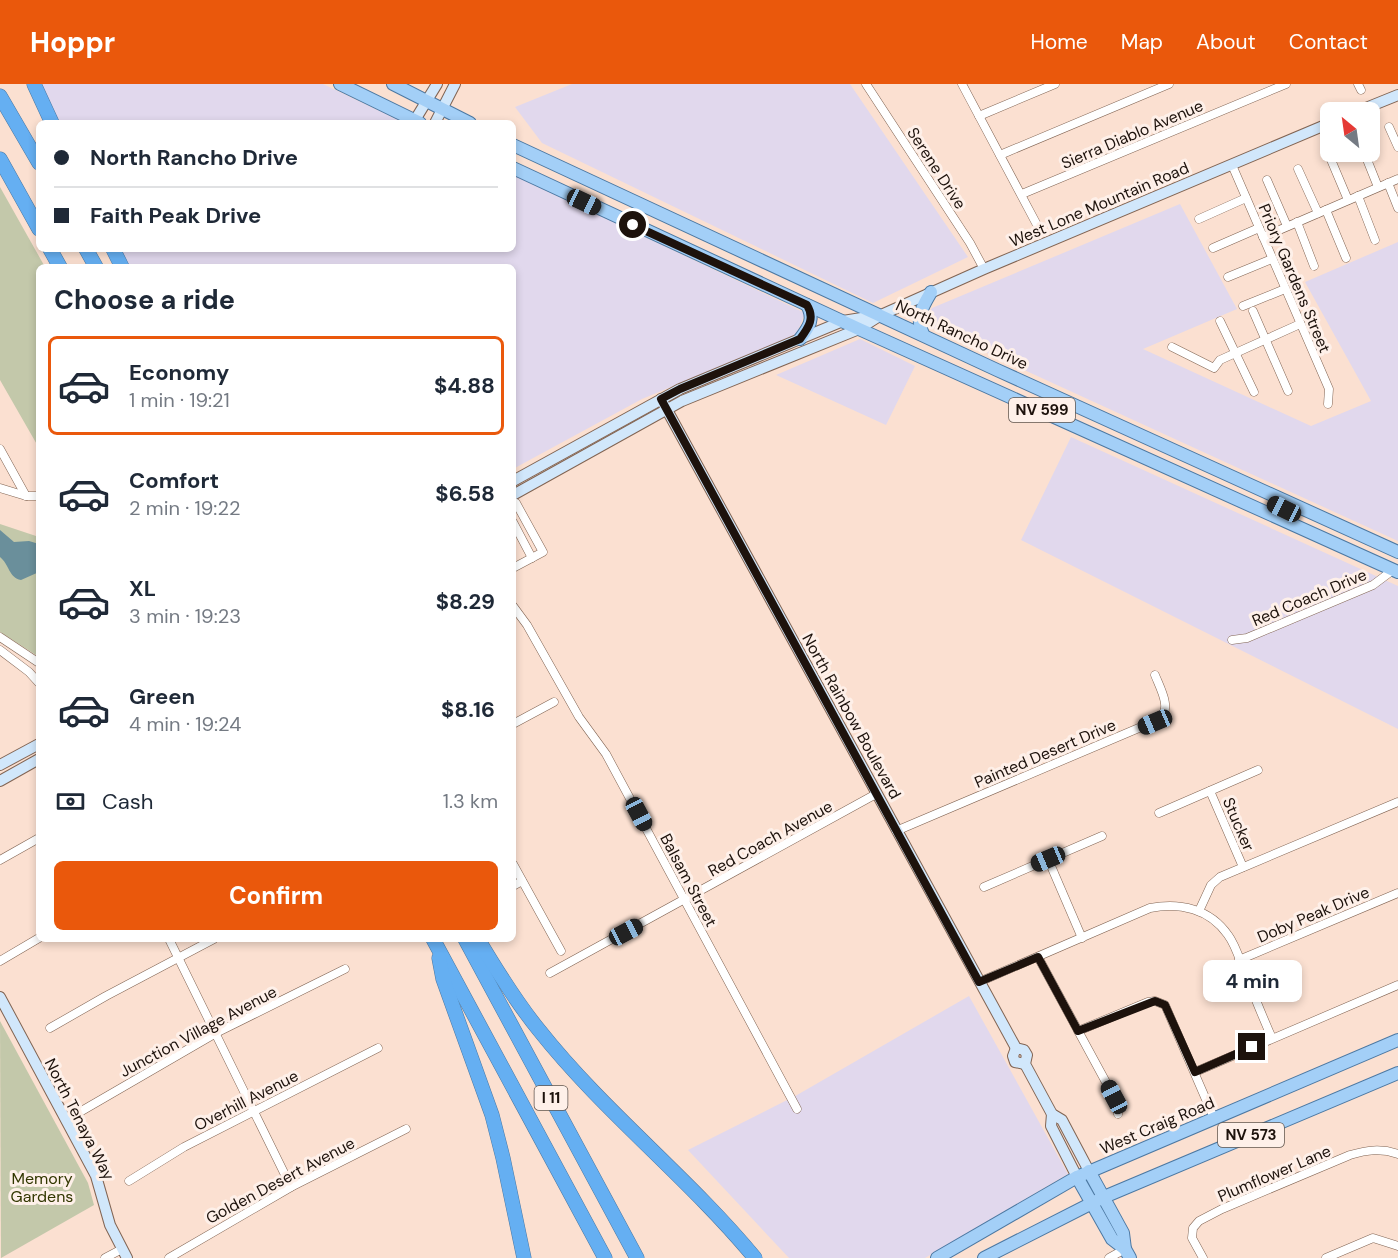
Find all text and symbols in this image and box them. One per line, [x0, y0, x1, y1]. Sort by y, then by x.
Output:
text: Hoppr [30, 24, 115, 61]
text: Home [1030, 28, 1088, 56]
text: Map [1121, 28, 1163, 56]
text: About [1196, 28, 1256, 56]
text: Contact [1289, 28, 1368, 56]
street label: Sierra Diablo Avenue [1058, 95, 1206, 174]
north arrow [1320, 102, 1380, 162]
map controls [1320, 102, 1380, 162]
street label: Serene Drive [902, 123, 971, 213]
text: North Rancho Drive [90, 143, 298, 172]
street label: West Lone Mountain Road [1006, 157, 1192, 252]
car [564, 186, 604, 218]
street label: Priory Gardens Street [1254, 200, 1335, 356]
text: Faith Peak Drive [90, 201, 261, 230]
route start [619, 211, 646, 238]
text: Choose a ride [54, 282, 235, 317]
street label: North Rancho Drive [892, 295, 1031, 374]
text: Economy [129, 358, 229, 387]
icon: car [57, 359, 111, 413]
text: $4.88 [434, 371, 495, 400]
text: 1 min · 19:21 [129, 387, 230, 413]
road number: NV 599 [1009, 398, 1075, 422]
text: Comfort [129, 466, 219, 495]
icon: car [57, 467, 111, 521]
text: $6.58 [435, 479, 495, 508]
car [1264, 493, 1304, 525]
text: 2 min · 19:22 [129, 495, 240, 521]
street label: Red Coach Drive [1249, 564, 1370, 631]
text: XL [129, 574, 156, 603]
icon: car [57, 575, 111, 629]
text: $8.29 [436, 587, 495, 616]
text: 3 min · 19:23 [129, 603, 241, 629]
street label: North Rainbow Boulevard [797, 630, 906, 803]
text: Green [129, 682, 195, 711]
icon: car [57, 683, 111, 737]
text: $8.16 [441, 695, 495, 724]
car [1135, 707, 1175, 737]
text: 4 min · 19:24 [129, 711, 241, 737]
street label: Painted Desert Drive [971, 714, 1119, 793]
icon: cash [54, 785, 87, 818]
text: Cash [102, 787, 153, 816]
text: 1.3 km [443, 788, 498, 814]
car [623, 794, 655, 834]
street label: Stucker [1218, 794, 1259, 854]
street label: Red Coach Avenue [704, 796, 836, 881]
street label: Balsam Street [655, 830, 722, 930]
car [1028, 844, 1068, 874]
button: Confirm [54, 861, 498, 930]
street label: Doby Peak Drive [1254, 881, 1372, 948]
car [606, 916, 646, 948]
callout: 4 min [1202, 960, 1302, 1002]
text: 4 min [1225, 968, 1280, 994]
street label: Junction Village Avenue [116, 981, 280, 1082]
route end [1238, 1033, 1265, 1060]
street label: North Tenaya Way [40, 1055, 119, 1184]
street label: Overhill Avenue [191, 1065, 302, 1136]
car [1098, 1077, 1130, 1117]
road number: I 11 [534, 1086, 568, 1110]
street label: West Craig Road [1097, 1092, 1218, 1159]
road number: NV 573 [1218, 1123, 1284, 1147]
street label: Golden Desert Avenue [202, 1132, 358, 1229]
street label: Plumflower Lane [1214, 1140, 1334, 1207]
park label: Memory Gardens [11, 1168, 73, 1207]

